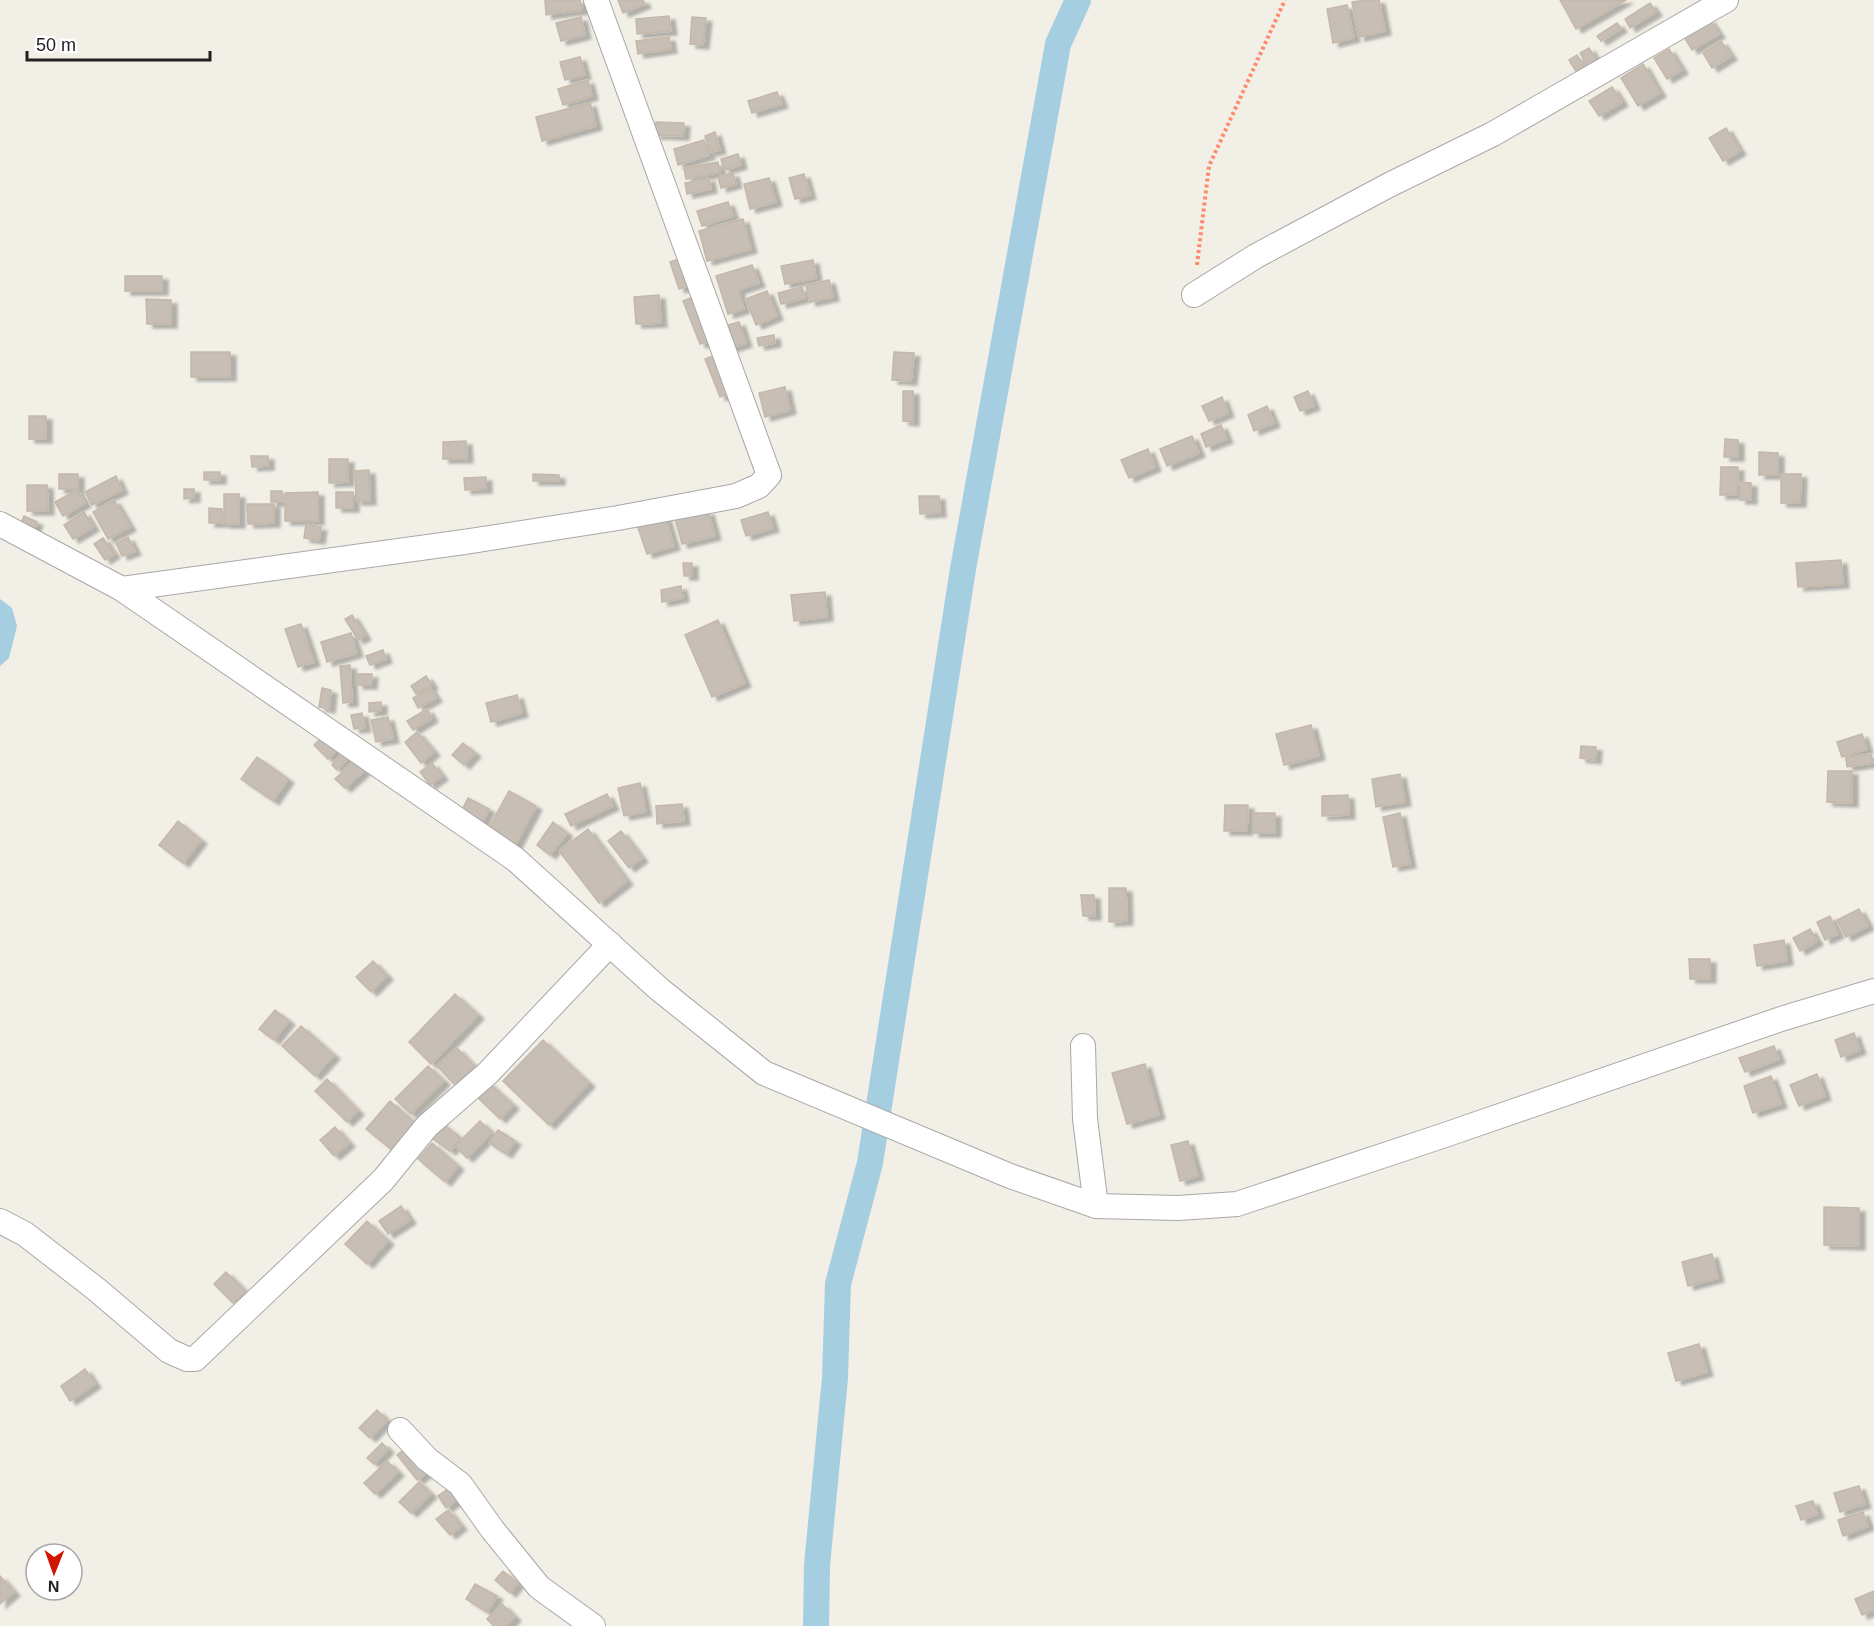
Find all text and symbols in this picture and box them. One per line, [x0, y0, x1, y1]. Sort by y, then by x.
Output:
scale bar [27, 24, 210, 62]
text: 50 m [36, 35, 76, 55]
north arrow [24, 1542, 84, 1602]
text: N [48, 1578, 60, 1595]

